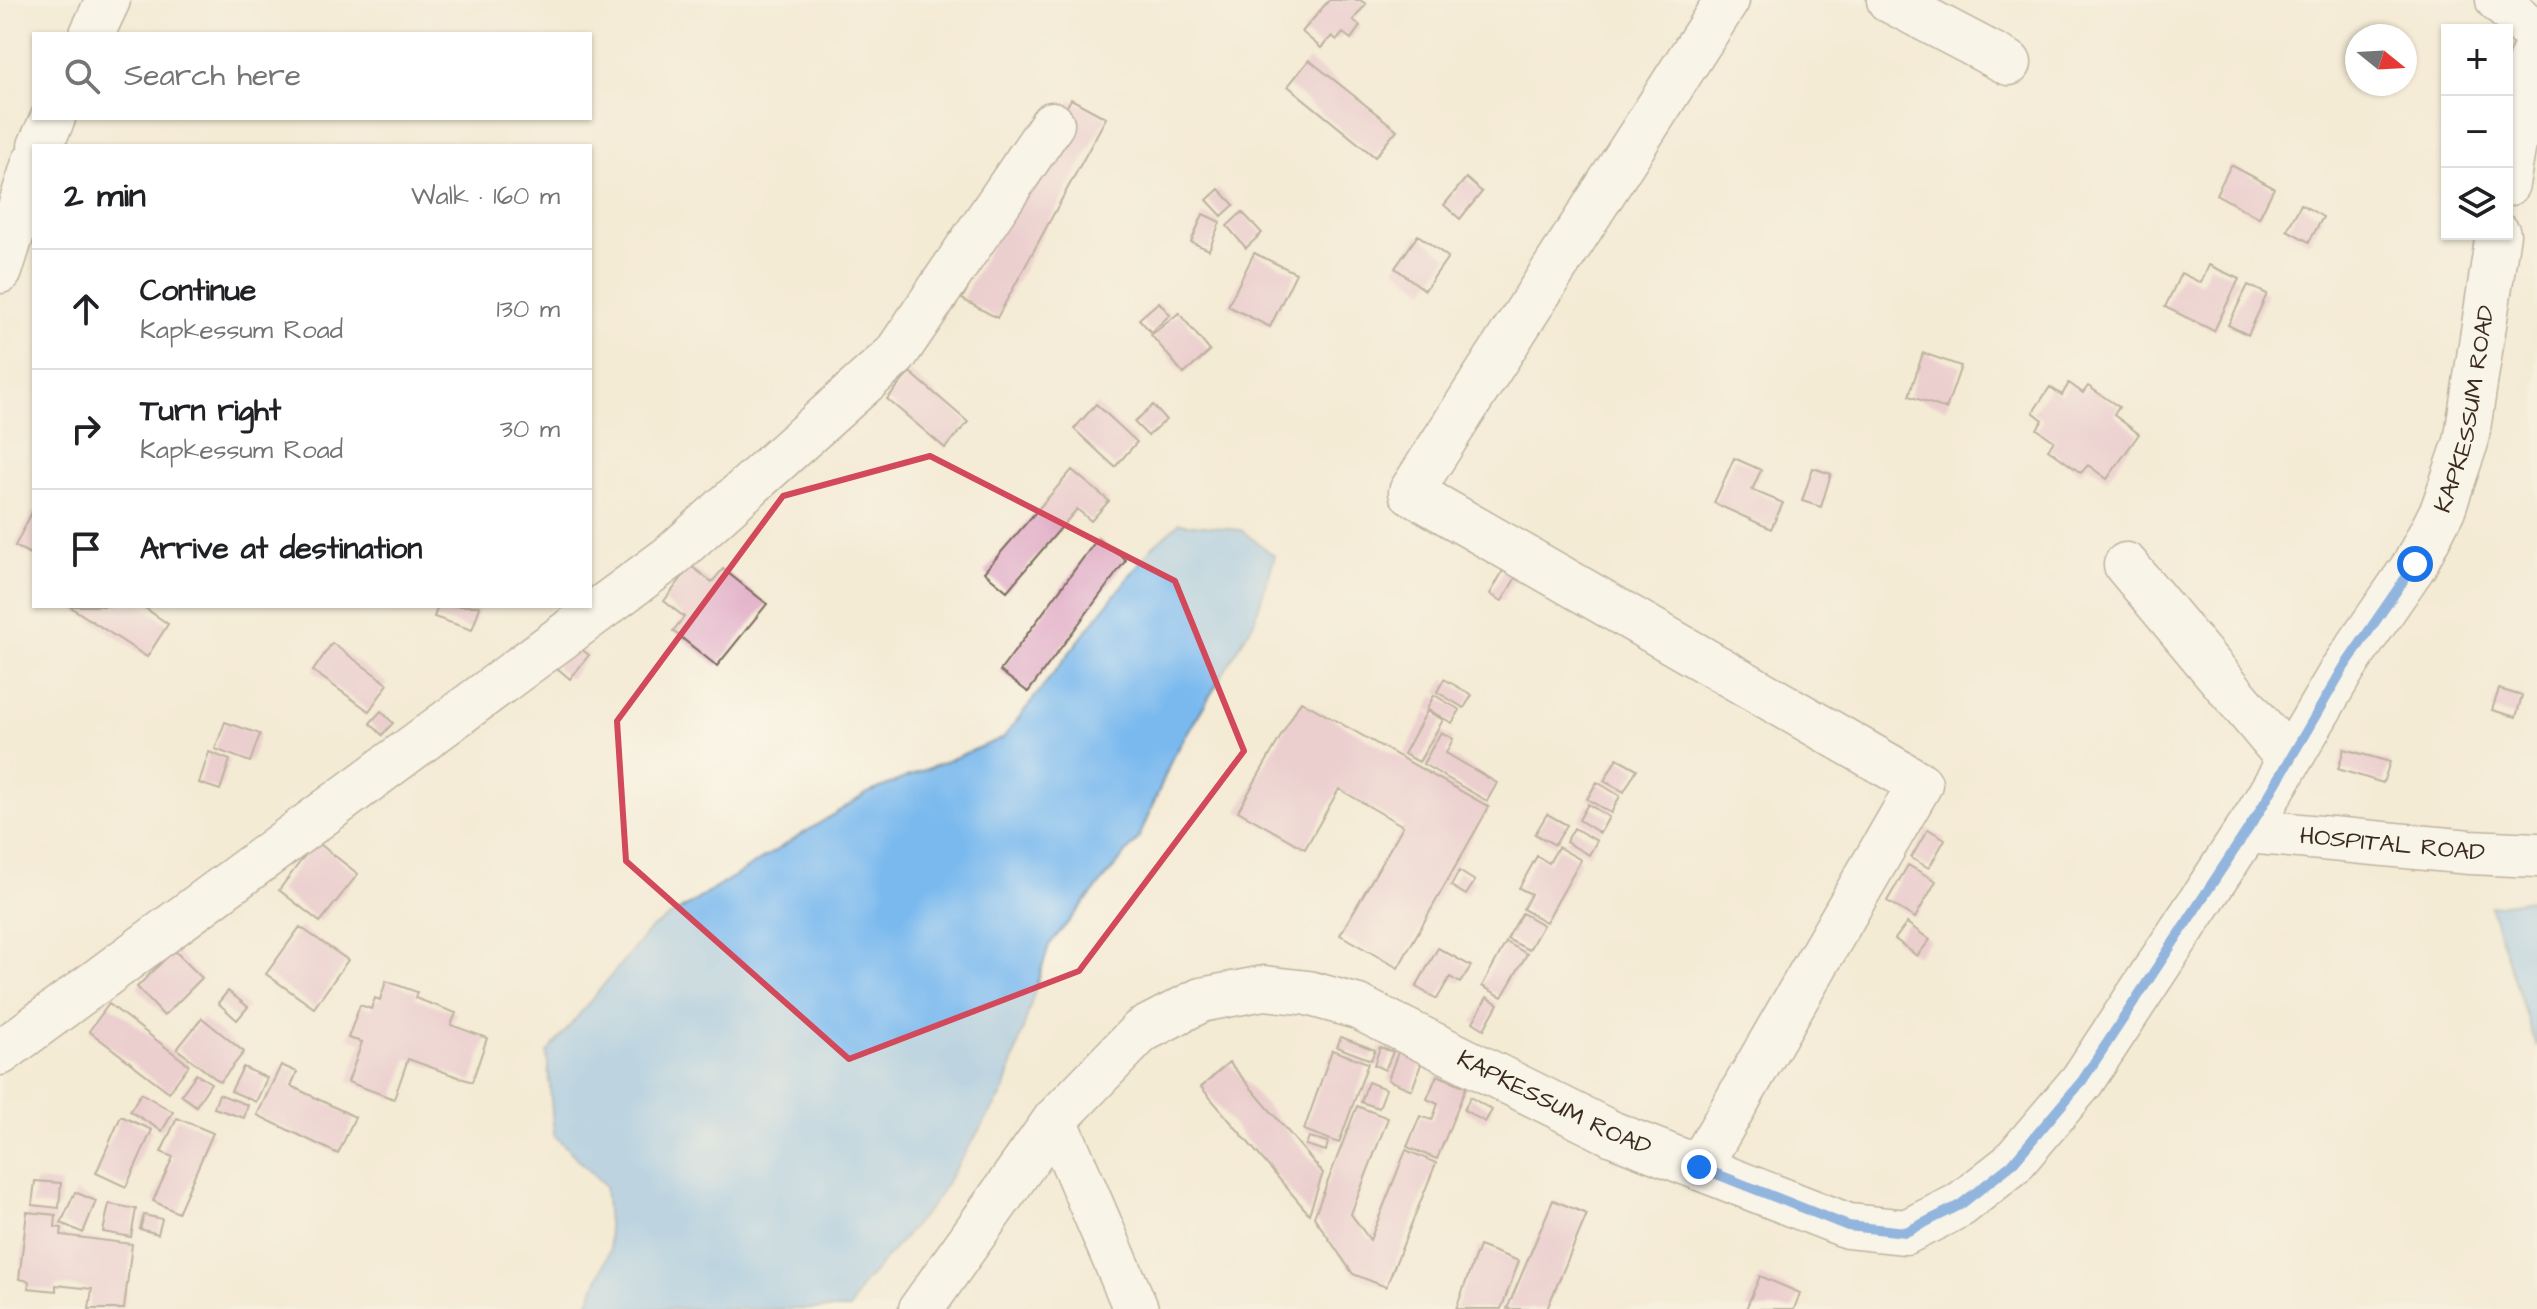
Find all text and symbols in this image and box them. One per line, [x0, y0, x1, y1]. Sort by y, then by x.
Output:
north arrow [2345, 24, 2417, 96]
map controls [2441, 24, 2513, 240]
button: + [2441, 24, 2513, 96]
search box [32, 32, 592, 120]
icon: search [60, 54, 104, 98]
text: Search here [124, 55, 301, 97]
button: − [2441, 96, 2513, 168]
button: layers [2441, 168, 2513, 240]
text: 2 min [64, 172, 146, 220]
text: Walk · 160 m [411, 178, 560, 214]
text: Continue [140, 270, 256, 312]
icon: ahead [64, 287, 108, 331]
text: 130 m [496, 291, 560, 327]
street label: KAPKESSUM ROAD [2426, 303, 2504, 517]
text: Kapkessum Road [140, 312, 343, 348]
text: Turn right [140, 390, 281, 432]
icon: right [64, 407, 108, 451]
text: 30 m [500, 411, 560, 447]
text: Kapkessum Road [140, 432, 343, 468]
icon: arrive [64, 527, 108, 571]
text: Arrive at destination [140, 528, 422, 570]
route start [2397, 546, 2433, 582]
street label: HOSPITAL ROAD [2298, 819, 2486, 870]
street label: KAPKESSUM ROAD [1451, 1042, 1656, 1164]
route end [1681, 1149, 1717, 1185]

